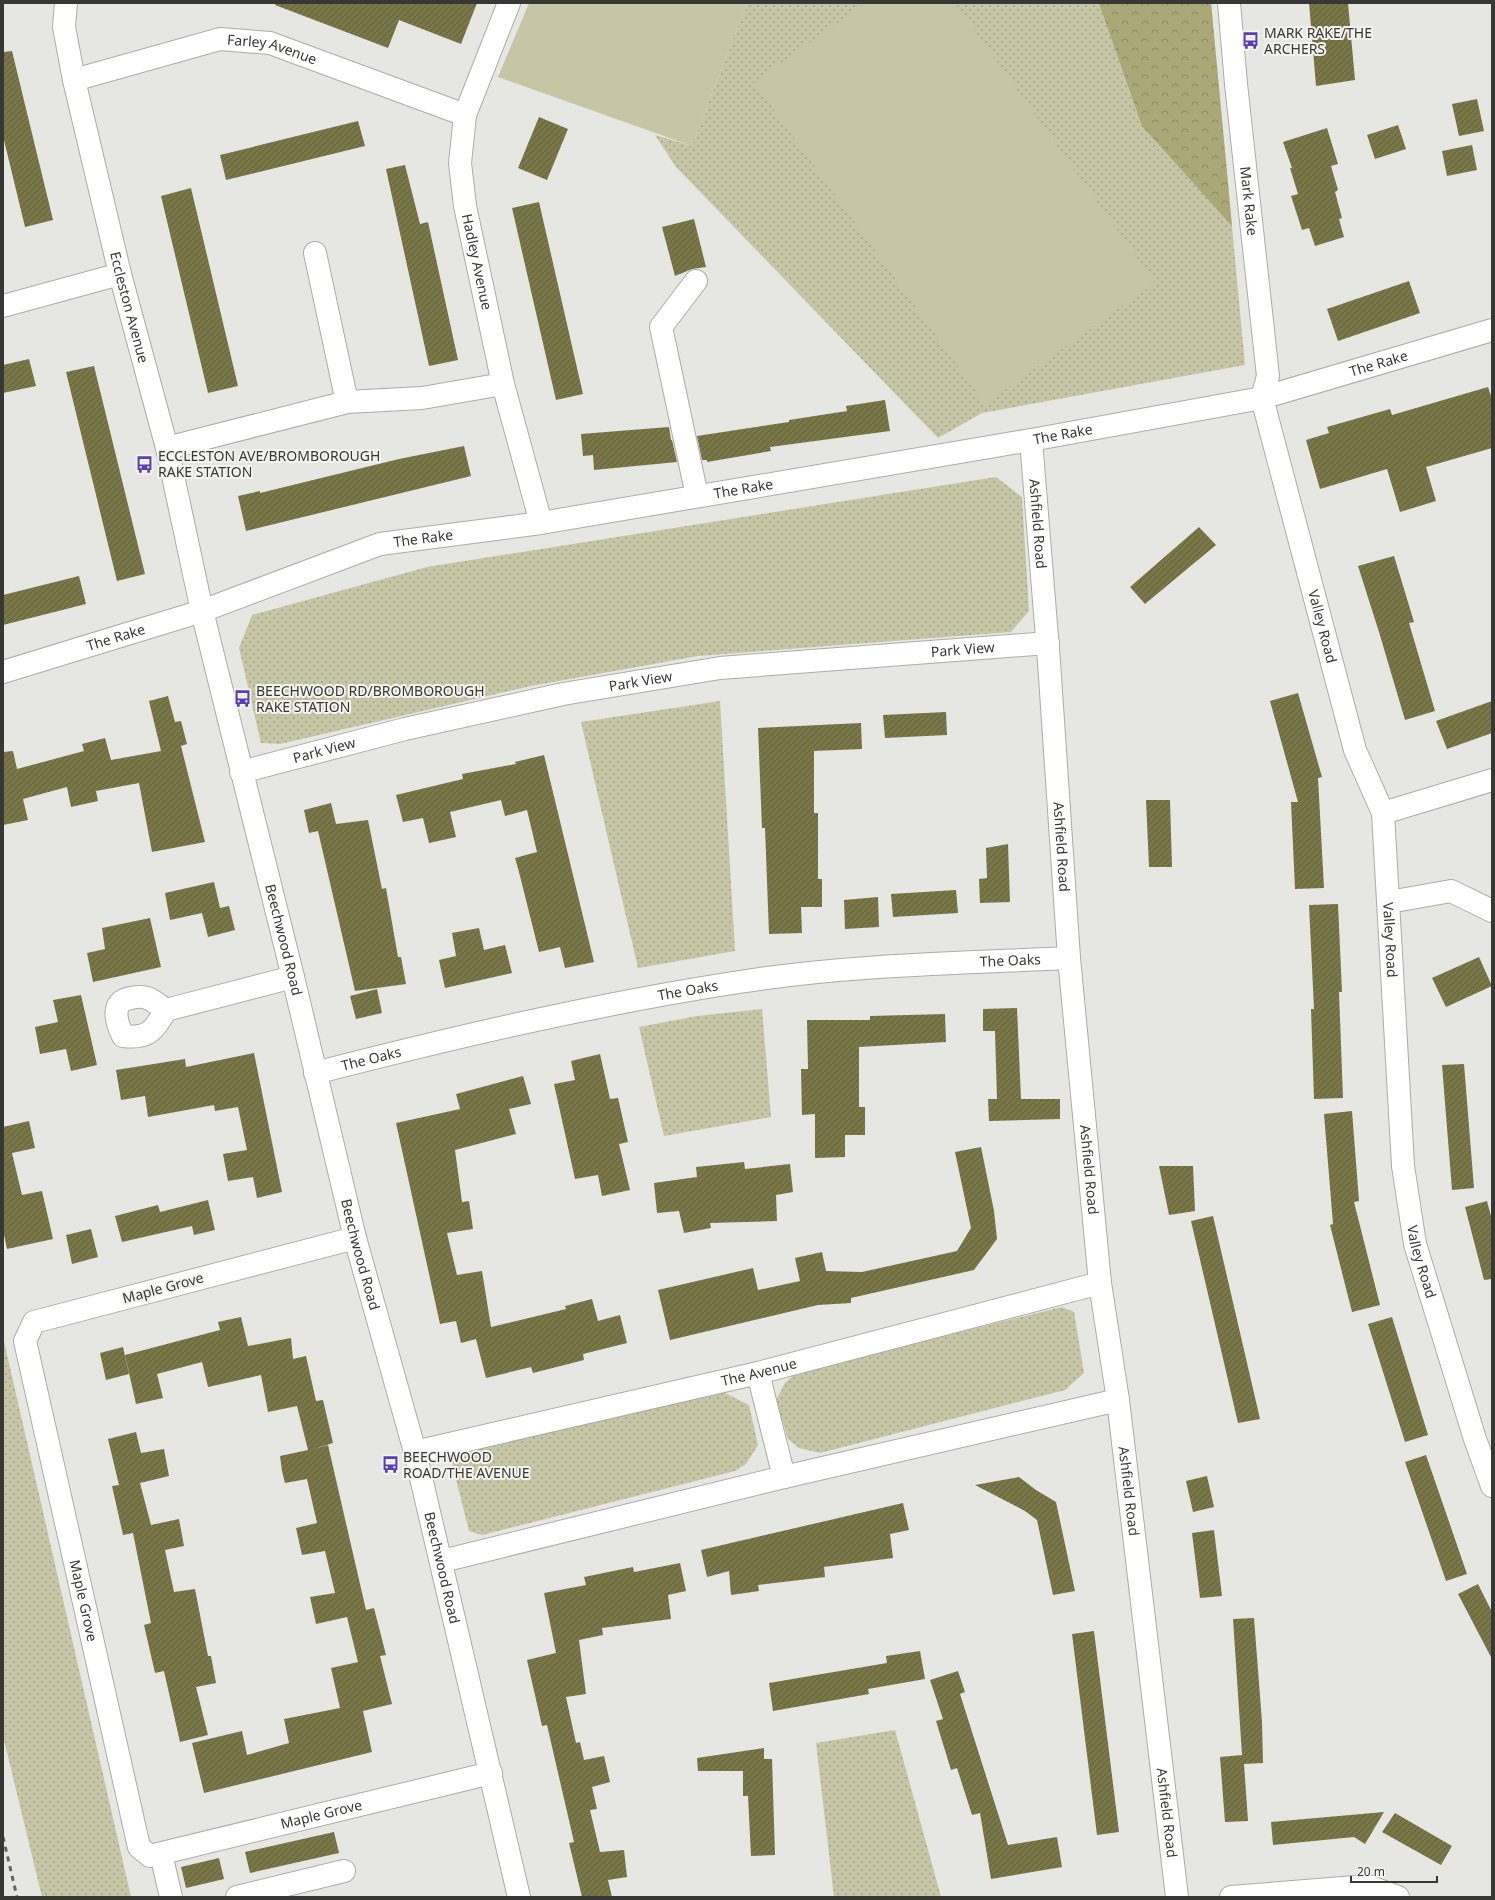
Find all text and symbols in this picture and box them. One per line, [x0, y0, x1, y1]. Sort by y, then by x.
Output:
place label: MARK RAKE/THE ARCHERS [1264, 23, 1372, 58]
street label: Farley Avenue [227, 30, 320, 69]
bus stop icon: MARK RAKE/THE ARCHERS [1241, 31, 1261, 51]
street label: Mark Rake [1236, 165, 1263, 237]
street label: Hadley Avenue [458, 212, 497, 312]
street label: Eccleston Avenue [106, 250, 154, 365]
street label: The Rake [1347, 345, 1410, 381]
street label: The Rake [1032, 419, 1094, 448]
place label: ECCLESTON AVE/BROMBOROUGH RAKE STATION [158, 446, 380, 481]
bus stop icon: ECCLESTON AVE/BROMBOROUGH RAKE STATION [135, 454, 155, 474]
street label: The Rake [712, 474, 775, 503]
street label: Ashfield Road [1025, 478, 1051, 569]
street label: The Rake [392, 525, 454, 551]
street label: Valley Road [1304, 587, 1342, 665]
street label: The Rake [84, 619, 147, 655]
street label: Park View [930, 637, 995, 661]
street label: Park View [607, 666, 674, 695]
place label: BEECHWOOD RD/BROMBOROUGH RAKE STATION [256, 681, 485, 716]
bus stop icon: BEECHWOOD RD/BROMBOROUGH RAKE STATION [233, 689, 253, 709]
street label: Park View [291, 732, 357, 767]
street label: Ashfield Road [1049, 801, 1075, 892]
street label: Beechwood Road [261, 882, 307, 997]
street label: Valley Road [1379, 902, 1402, 978]
street label: The Oaks [979, 949, 1042, 971]
street label: The Oaks [656, 975, 720, 1005]
street label: The Oaks [339, 1042, 403, 1075]
street label: Ashfield Road [1076, 1124, 1103, 1215]
street label: Beechwood Road [337, 1197, 385, 1312]
street label: Valley Road [1403, 1224, 1441, 1300]
street label: Maple Grove [120, 1268, 206, 1307]
street label: The Avenue [719, 1353, 799, 1390]
street label: Ashfield Road [1115, 1445, 1144, 1537]
place label: BEECHWOOD ROAD/THE AVENUE [403, 1447, 530, 1482]
bus stop icon: BEECHWOOD ROAD/THE AVENUE [380, 1455, 400, 1475]
street label: Beechwood Road [420, 1510, 465, 1626]
street label: Maple Grove [66, 1558, 102, 1643]
street label: Ashfield Road [1153, 1767, 1182, 1859]
street label: Maple Grove [278, 1795, 364, 1833]
scale bar [1351, 1858, 1437, 1884]
text: 20 m [1357, 1863, 1385, 1880]

